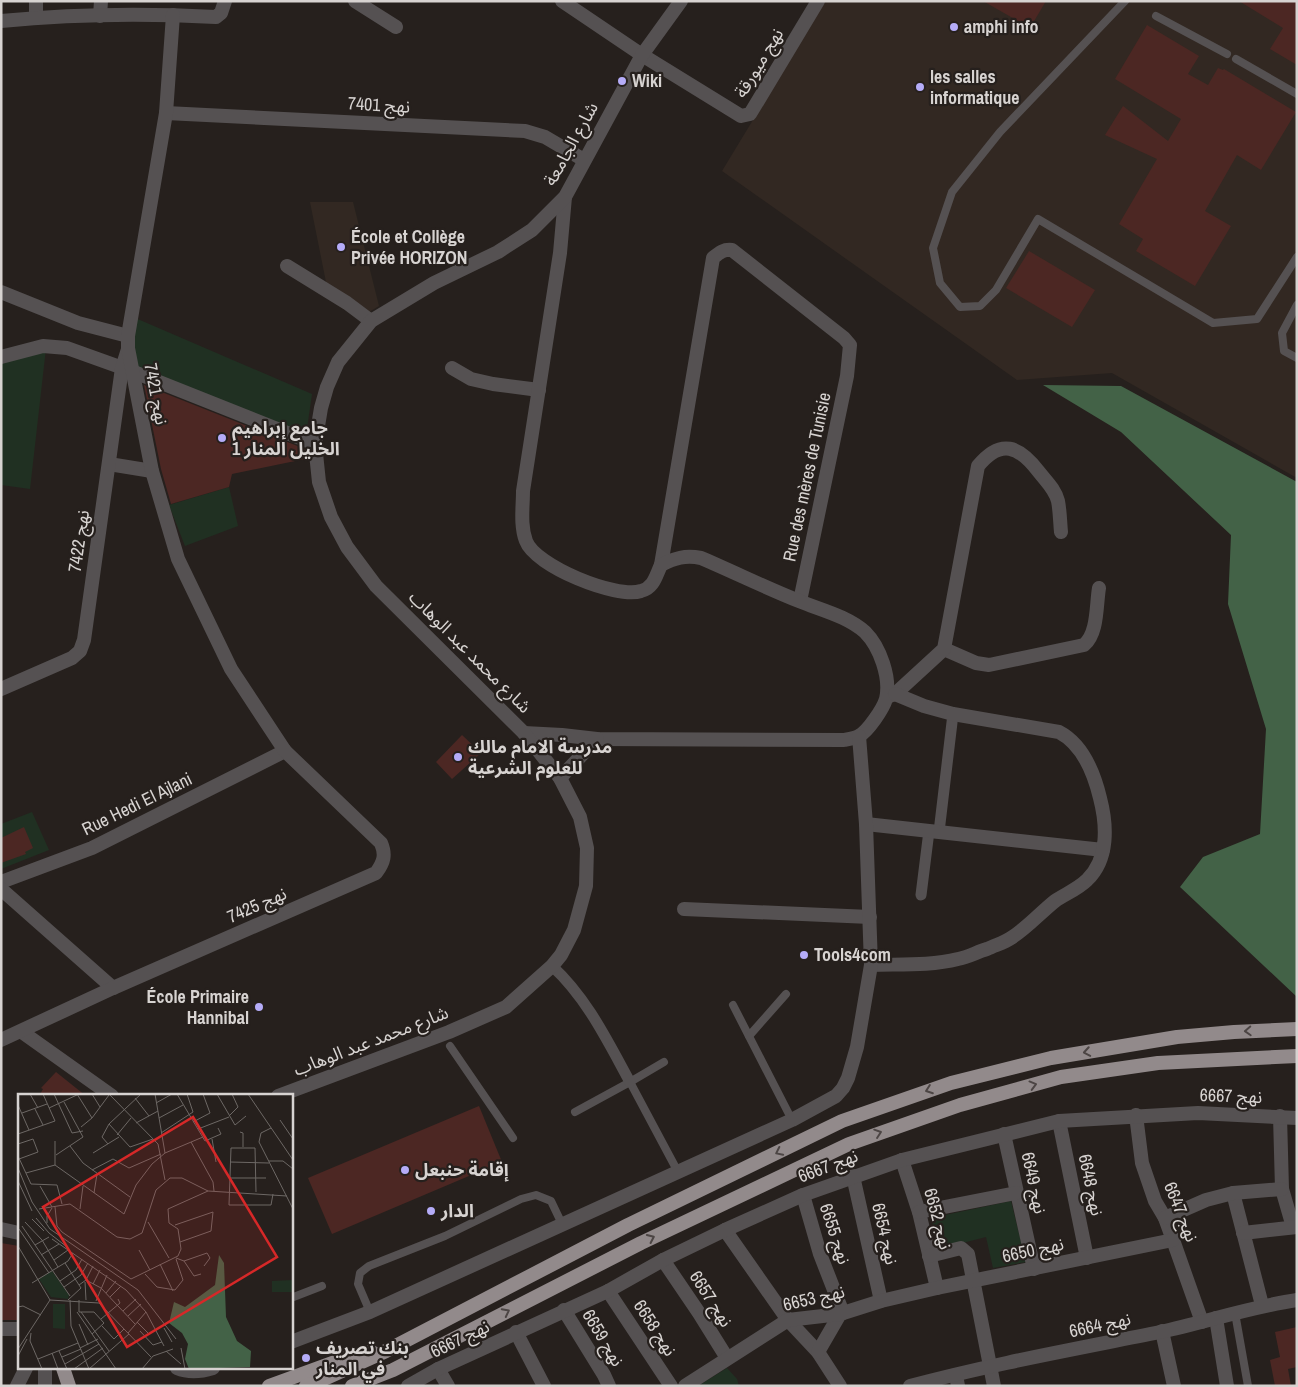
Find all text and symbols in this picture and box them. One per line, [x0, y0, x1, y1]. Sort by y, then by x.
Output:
place label: amphi info [964, 14, 1039, 39]
marker: amphi info [948, 21, 960, 33]
street label: نهج ميورقة [728, 23, 790, 103]
place label: les salles informatique [930, 64, 1019, 110]
place label: Wiki [632, 68, 662, 93]
marker: Wiki [616, 75, 628, 87]
marker: les salles informatique [914, 81, 926, 93]
street label: نهج 7401 [347, 90, 411, 120]
street label: شارع الجامعة [537, 97, 606, 191]
place label: École et Collège Privée HORIZON [351, 224, 467, 270]
marker: École et Collège Privée HORIZON [335, 241, 347, 253]
street label: نهج 7421 [137, 361, 175, 427]
street label: Rue des mères de Tunisie [776, 390, 837, 564]
place label: جامع إبراهيم الخليل المنار 1 [232, 415, 340, 461]
marker: جامع إبراهيم الخليل المنار 1 [216, 432, 228, 444]
street label: نهج 7422 [62, 508, 96, 574]
street label: شارع محمد عبد الوهاب [402, 585, 537, 720]
place label: مدرسة الامام مالك للعلوم الشرعية [468, 734, 612, 781]
marker: مدرسة الامام مالك للعلوم الشرعية [452, 751, 464, 763]
street label: Rue Hedi El Ajlani [77, 766, 196, 841]
street label: نهج 7425 [223, 880, 291, 930]
place label: Tools4com [814, 942, 891, 967]
marker: Tools4com [798, 949, 810, 961]
place label: École Primaire Hannibal [146, 984, 249, 1030]
street label: شارع محمد عبد الوهاب [290, 999, 453, 1083]
marker: École Primaire Hannibal [253, 1001, 265, 1013]
one-way arrow [1244, 1026, 1252, 1037]
one-way arrow [1083, 1046, 1091, 1056]
one-way arrow [1028, 1080, 1037, 1091]
street label: نهج 6667 [1199, 1082, 1263, 1110]
one-way arrow [926, 1085, 934, 1095]
inset map [18, 1094, 292, 1370]
one-way arrow [873, 1129, 882, 1139]
street label: نهج 6667 [794, 1143, 862, 1189]
one-way arrow [775, 1146, 784, 1156]
street label: نهج 6649 [1015, 1150, 1053, 1216]
street label: نهج 6648 [1072, 1152, 1110, 1218]
place label: إقامة حنبعل [415, 1157, 509, 1182]
marker: إقامة حنبعل [399, 1164, 411, 1176]
street label: نهج 6647 [1157, 1178, 1205, 1246]
street label: نهج 6652 [917, 1185, 959, 1253]
place label: الدار [440, 1198, 474, 1223]
street label: نهج 6655 [813, 1200, 857, 1268]
street label: نهج 6654 [865, 1201, 905, 1267]
marker: الدار [425, 1205, 437, 1217]
street label: نهج 6650 [1000, 1231, 1066, 1269]
one-way arrow [646, 1234, 655, 1244]
street label: نهج 6657 [683, 1266, 739, 1332]
street label: نهج 6653 [781, 1278, 847, 1318]
street label: نهج 6658 [627, 1295, 683, 1361]
street label: نهج 6659 [576, 1304, 630, 1372]
street label: نهج 6664 [1067, 1306, 1133, 1344]
one-way arrow [501, 1308, 510, 1318]
street label: نهج 6667 [426, 1314, 494, 1364]
place label: بنك تصريف في المنار [315, 1335, 409, 1383]
marker: بنك تصريف في المنار [300, 1352, 312, 1364]

